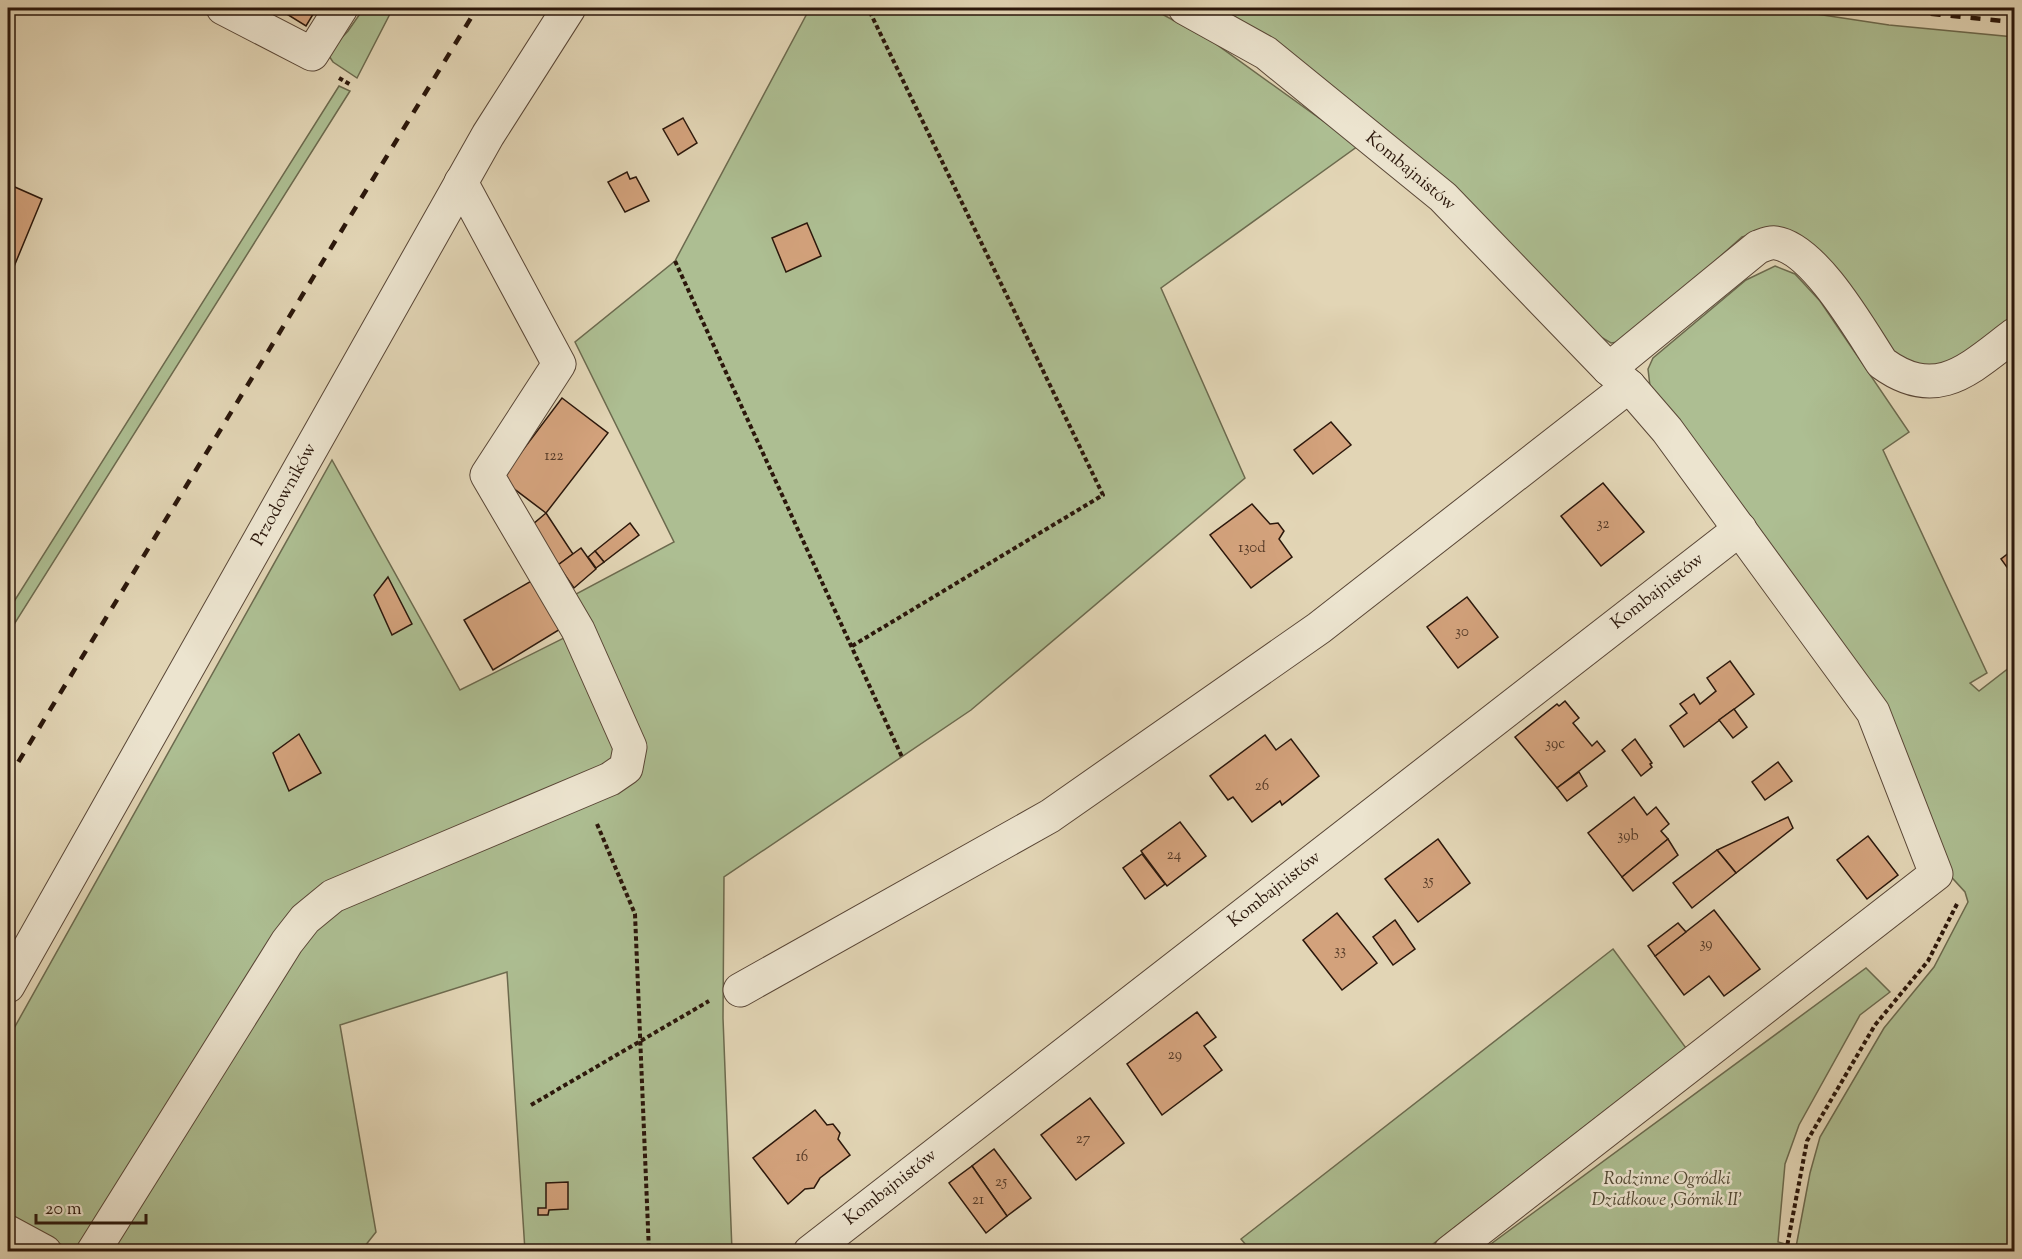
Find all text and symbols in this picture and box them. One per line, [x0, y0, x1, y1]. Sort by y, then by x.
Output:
street label: Kombajnistów [1359, 126, 1461, 218]
street label: Przodowników [246, 438, 324, 551]
house number: 122 [544, 446, 564, 467]
house number: 32 [1596, 514, 1610, 535]
house number: 130d [1238, 538, 1266, 559]
street label: Kombajnistów [1606, 547, 1710, 637]
house number: 30 [1455, 622, 1469, 643]
house number: 39c [1545, 734, 1565, 755]
house number: 26 [1255, 776, 1269, 797]
house number: 39b [1617, 826, 1639, 847]
house number: 24 [1167, 845, 1182, 866]
street label: Kombajnistów [1223, 845, 1327, 935]
house number: 35 [1422, 871, 1434, 892]
house number: 39 [1699, 934, 1713, 955]
house number: 33 [1334, 941, 1346, 962]
house number: 29 [1168, 1045, 1182, 1066]
house number: 27 [1076, 1129, 1091, 1150]
street label: Kombajnistów [839, 1143, 943, 1233]
house number: 16 [796, 1147, 808, 1168]
park label: Rodzinne Ogródki Działkowe ,Górnik II' [1591, 1167, 1743, 1214]
house number: 25 [995, 1172, 1007, 1193]
scale bar [36, 1187, 146, 1225]
house number: 21 [972, 1190, 984, 1211]
text: 20 m [45, 1197, 82, 1223]

